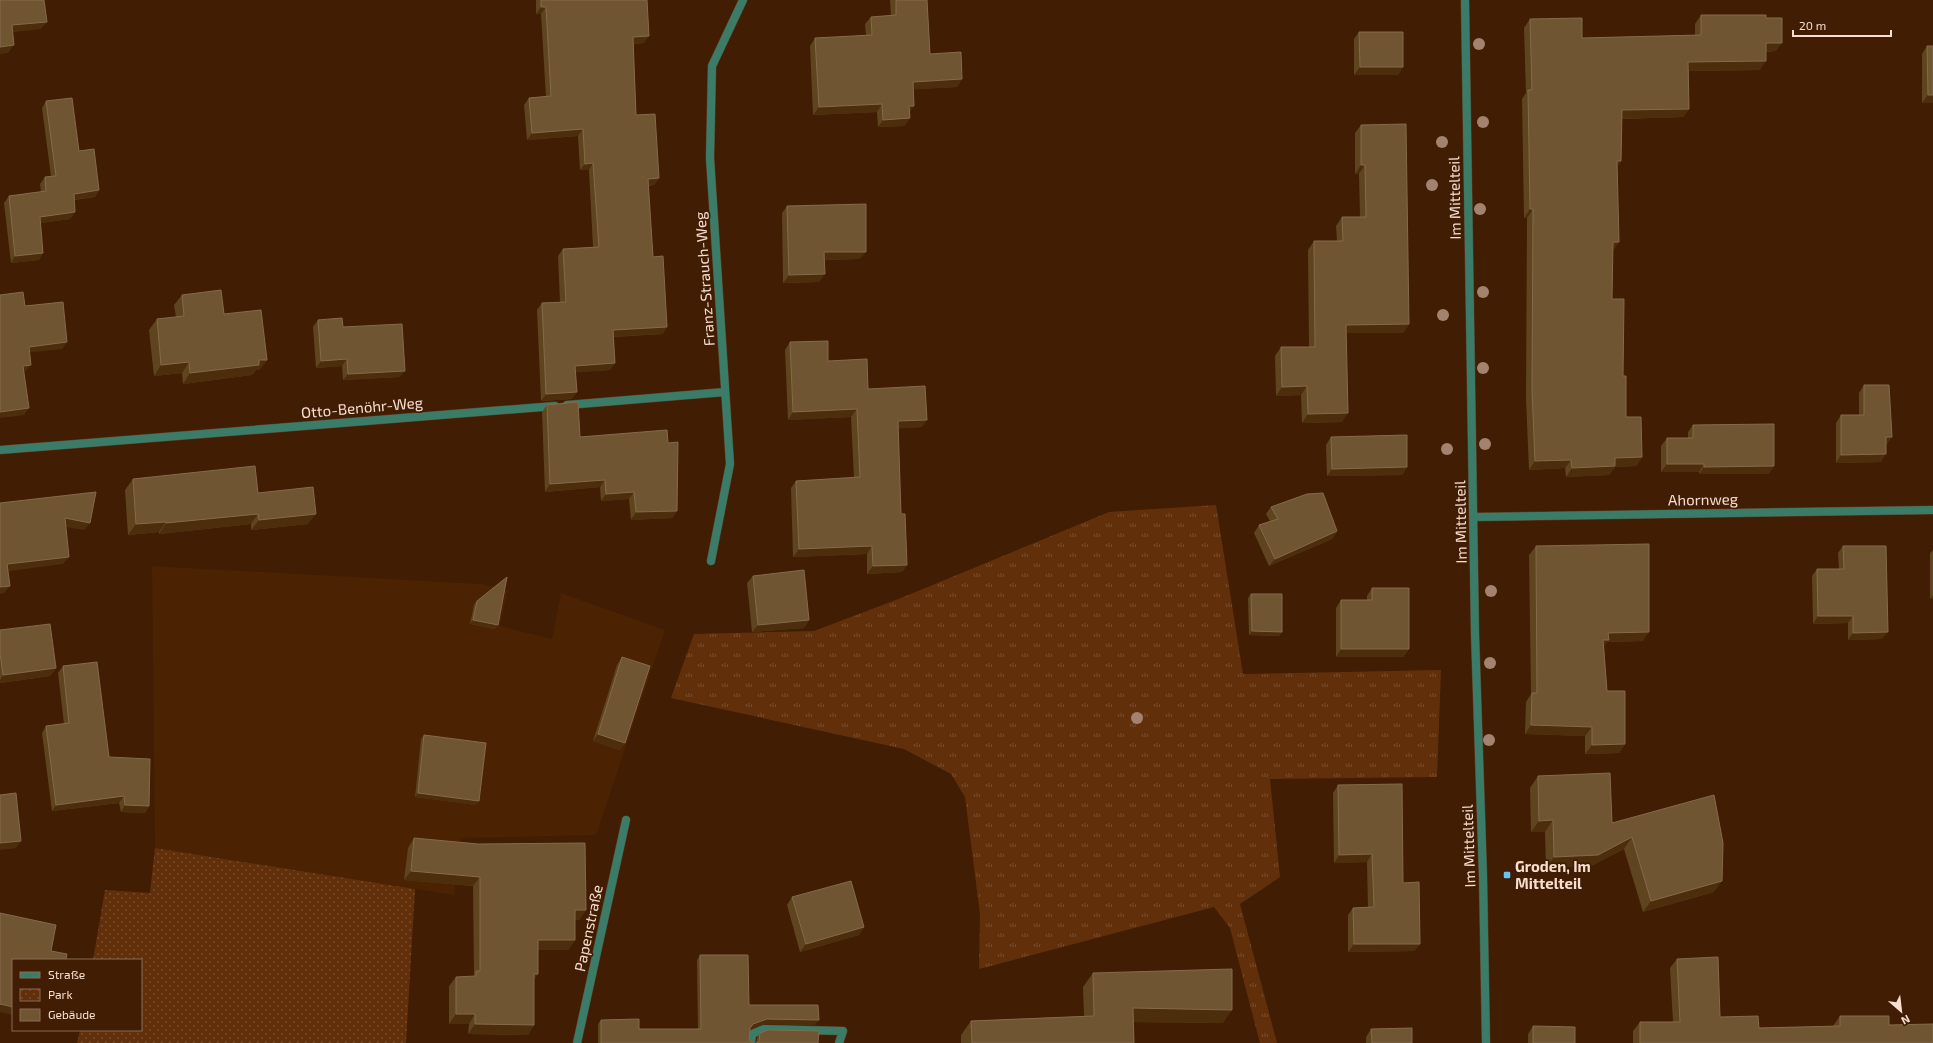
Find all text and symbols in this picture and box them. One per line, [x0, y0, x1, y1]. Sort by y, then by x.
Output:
scale bar [1793, 12, 1891, 38]
text: 20 m [1799, 18, 1826, 32]
street label: Im Mittelteil [1444, 156, 1464, 240]
street label: Franz-Strauch-Weg [690, 211, 718, 347]
street label: Otto-Benöhr-Weg [300, 393, 424, 421]
street label: Im Mittelteil [1450, 480, 1470, 564]
street label: Ahornweg [1668, 489, 1739, 509]
street label: Im Mittelteil [1458, 804, 1478, 888]
place label: Groden, Im Mittelteil [1515, 857, 1591, 892]
marker: Groden, Im Mittelteil [1502, 870, 1512, 880]
street label: Papenstraße [570, 883, 606, 973]
legend [12, 959, 142, 1031]
text: Straße [48, 967, 85, 981]
text: Park [48, 987, 73, 1001]
north arrow [1881, 991, 1921, 1031]
text: Gebäude [48, 1007, 96, 1021]
text: N [1899, 1013, 1912, 1028]

